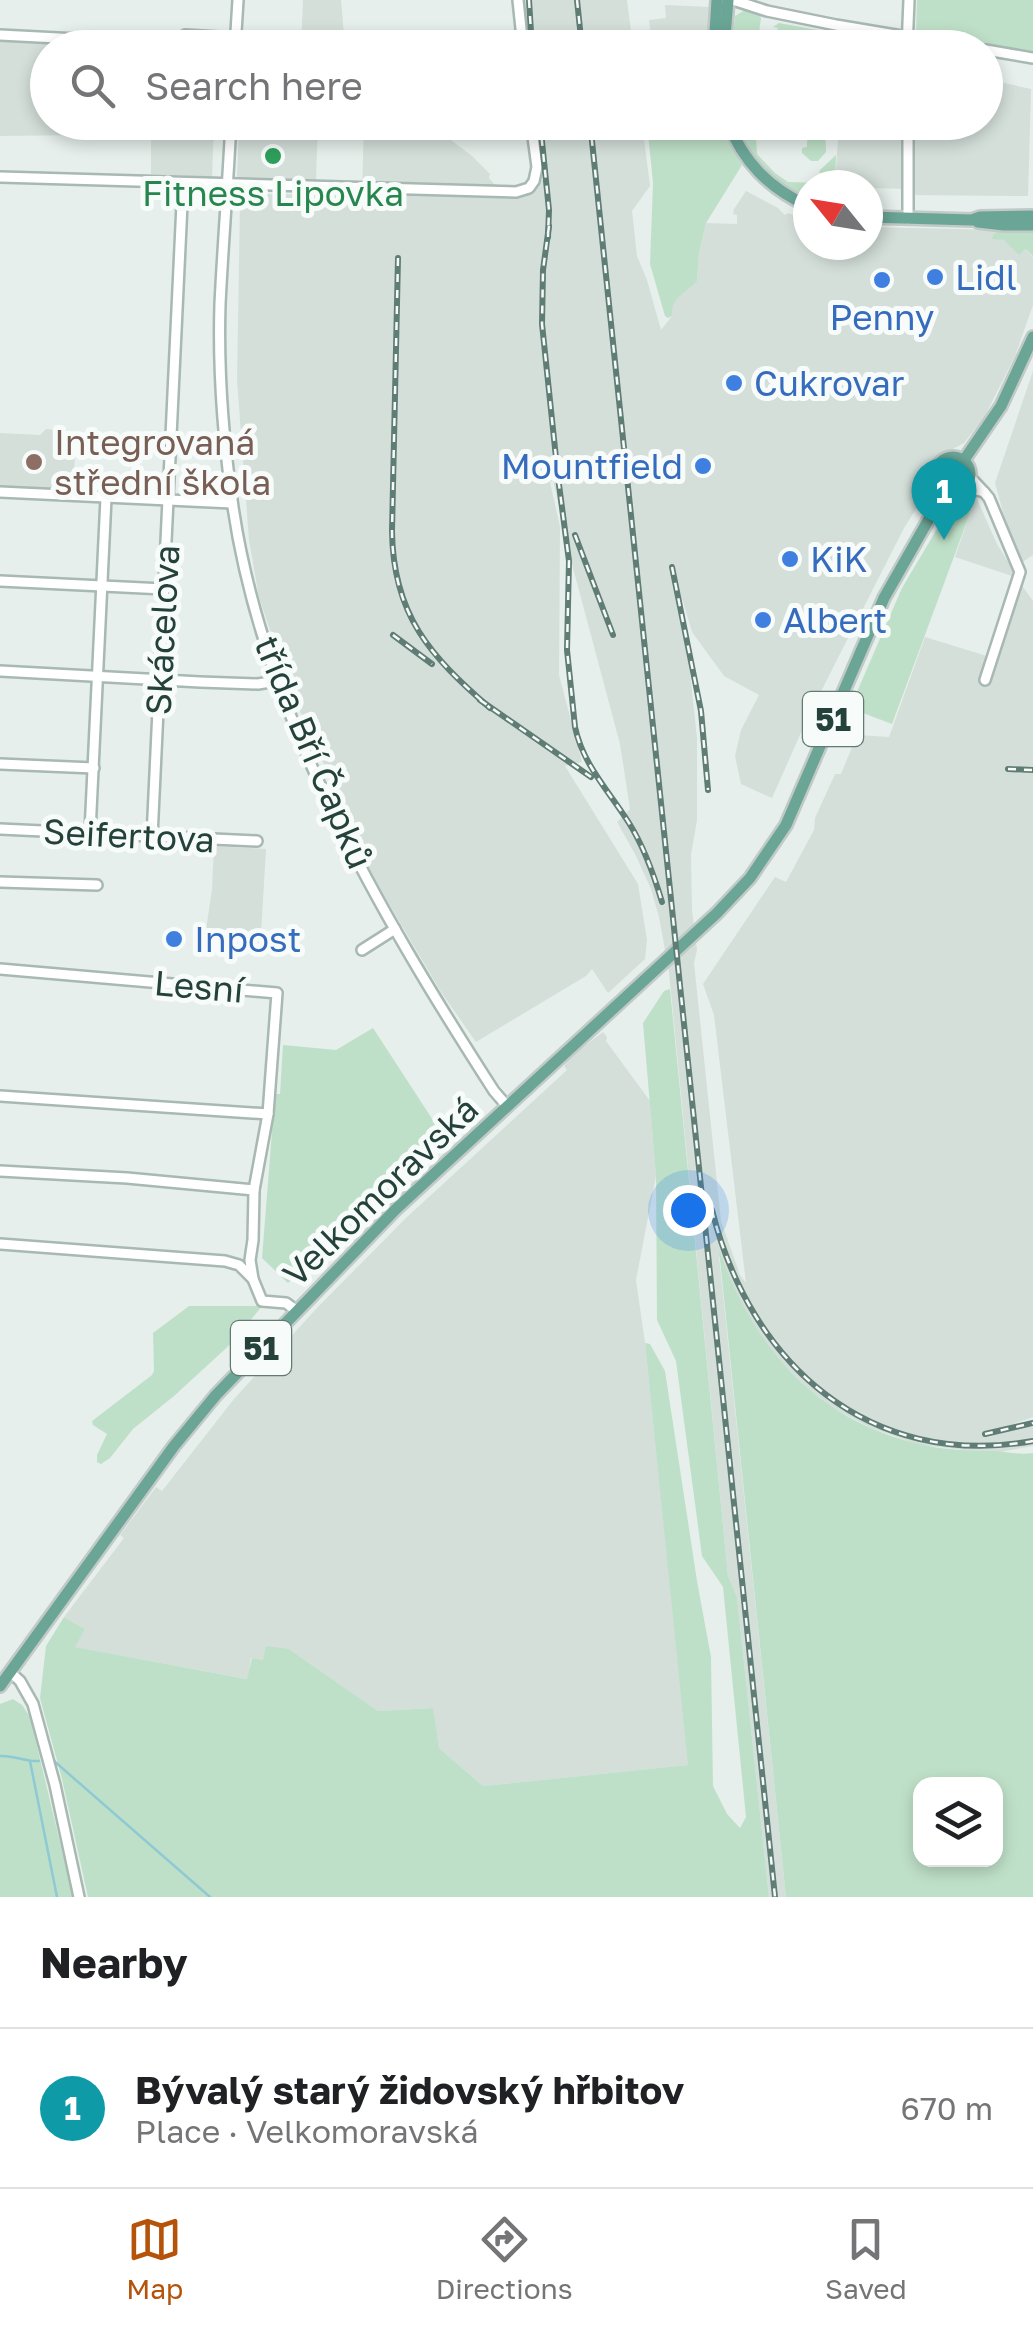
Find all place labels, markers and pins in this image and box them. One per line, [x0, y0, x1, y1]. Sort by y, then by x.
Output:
marker: Fitness Lipovka [262, 145, 284, 167]
place label: Fitness Lipovka [142, 172, 404, 214]
place label: Lidl [955, 256, 1017, 298]
marker: Lidl [924, 266, 946, 288]
marker: Penny [871, 269, 893, 291]
place label: Penny [830, 296, 934, 338]
place label: Cukrovar [754, 362, 904, 404]
marker: Cukrovar [723, 372, 745, 394]
place label: Integrovaná střední škola [54, 421, 271, 503]
place label: Mountfield [501, 445, 683, 487]
marker: Integrovaná střední škola [23, 451, 45, 473]
marker: Mountfield [692, 455, 714, 477]
pin: 1 [912, 458, 976, 540]
place label: KiK [810, 538, 868, 580]
marker: KiK [779, 548, 801, 570]
place label: Albert [783, 599, 887, 641]
marker: Albert [752, 609, 774, 631]
place label: Inpost [194, 918, 302, 960]
marker: Inpost [163, 928, 185, 950]

